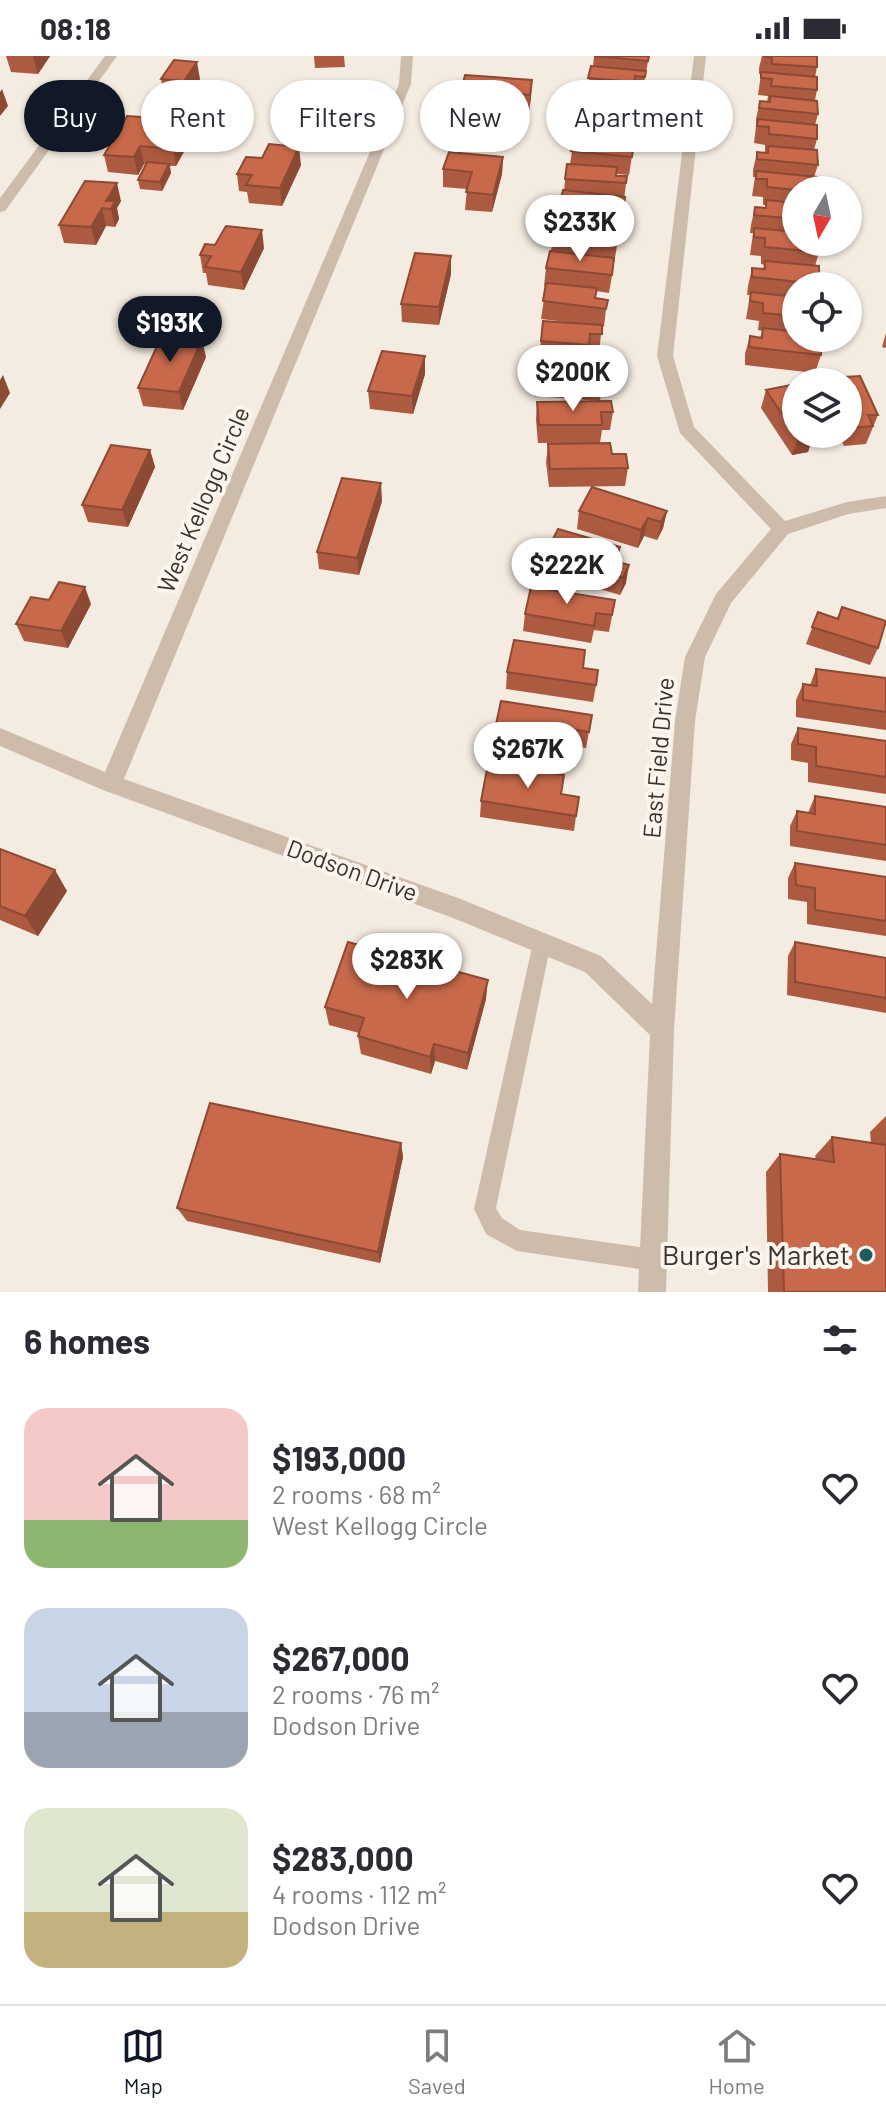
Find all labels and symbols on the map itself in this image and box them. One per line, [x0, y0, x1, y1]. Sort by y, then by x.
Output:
north arrow [782, 176, 862, 256]
pin: $233K [524, 195, 636, 263]
pin: $193K [114, 296, 226, 364]
pin: $200K [517, 345, 629, 413]
street label: West Kellogg Circle [150, 402, 255, 597]
pin: $222K [511, 538, 623, 606]
street label: East Field Drive [636, 676, 679, 839]
pin: $267K [472, 722, 584, 790]
street label: Dodson Drive [283, 833, 422, 907]
pin: $283K [351, 933, 463, 1001]
place label: Burger's Market [662, 1237, 850, 1271]
marker: Burger's Market [857, 1246, 875, 1264]

